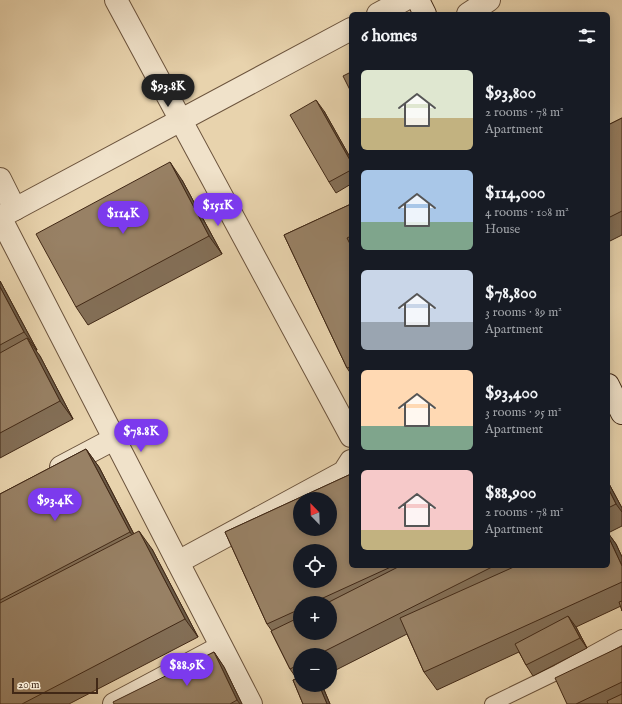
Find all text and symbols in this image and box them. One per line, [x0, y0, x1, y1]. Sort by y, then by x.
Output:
icon: filters [576, 25, 598, 47]
text: 6 homes [361, 26, 417, 47]
pin: $93.8K [135, 74, 201, 108]
text: $93.8K [150, 78, 186, 95]
text: $93,800 [485, 83, 536, 104]
icon: home [393, 86, 441, 134]
text: 2 rooms · 78 m² [485, 104, 564, 121]
text: Apartment [485, 121, 543, 138]
text: $114,000 [485, 183, 545, 204]
icon: home [393, 186, 441, 234]
pin: $151K [190, 193, 246, 227]
text: $151K [203, 197, 234, 214]
pin: $114K [95, 201, 151, 235]
text: 4 rooms · 108 m² [485, 204, 569, 221]
text: $114K [107, 205, 139, 222]
text: House [485, 221, 520, 238]
text: $78,800 [485, 283, 537, 304]
icon: home [393, 286, 441, 334]
text: 3 rooms · 89 m² [485, 304, 562, 321]
text: Apartment [485, 321, 543, 338]
text: $93,400 [485, 383, 538, 404]
icon: home [393, 386, 441, 434]
text: 3 rooms · 95 m² [485, 404, 562, 421]
pin: $78.8K [108, 419, 174, 453]
text: Apartment [485, 421, 543, 438]
text: $78.8K [123, 423, 159, 440]
text: $88,900 [485, 483, 536, 504]
icon: home [393, 486, 441, 534]
pin: $93.4K [22, 488, 88, 522]
text: $93.4K [37, 492, 73, 509]
north arrow [293, 492, 337, 536]
map controls [293, 492, 337, 692]
text: 2 rooms · 78 m² [485, 504, 564, 521]
text: Apartment [485, 521, 543, 538]
button: locate [293, 544, 337, 588]
button: + [293, 596, 337, 640]
button: − [293, 648, 337, 692]
pin: $88.9K [154, 653, 220, 687]
text: $88.9K [169, 657, 205, 674]
scale bar [12, 676, 98, 695]
text: 20 m [18, 678, 39, 692]

